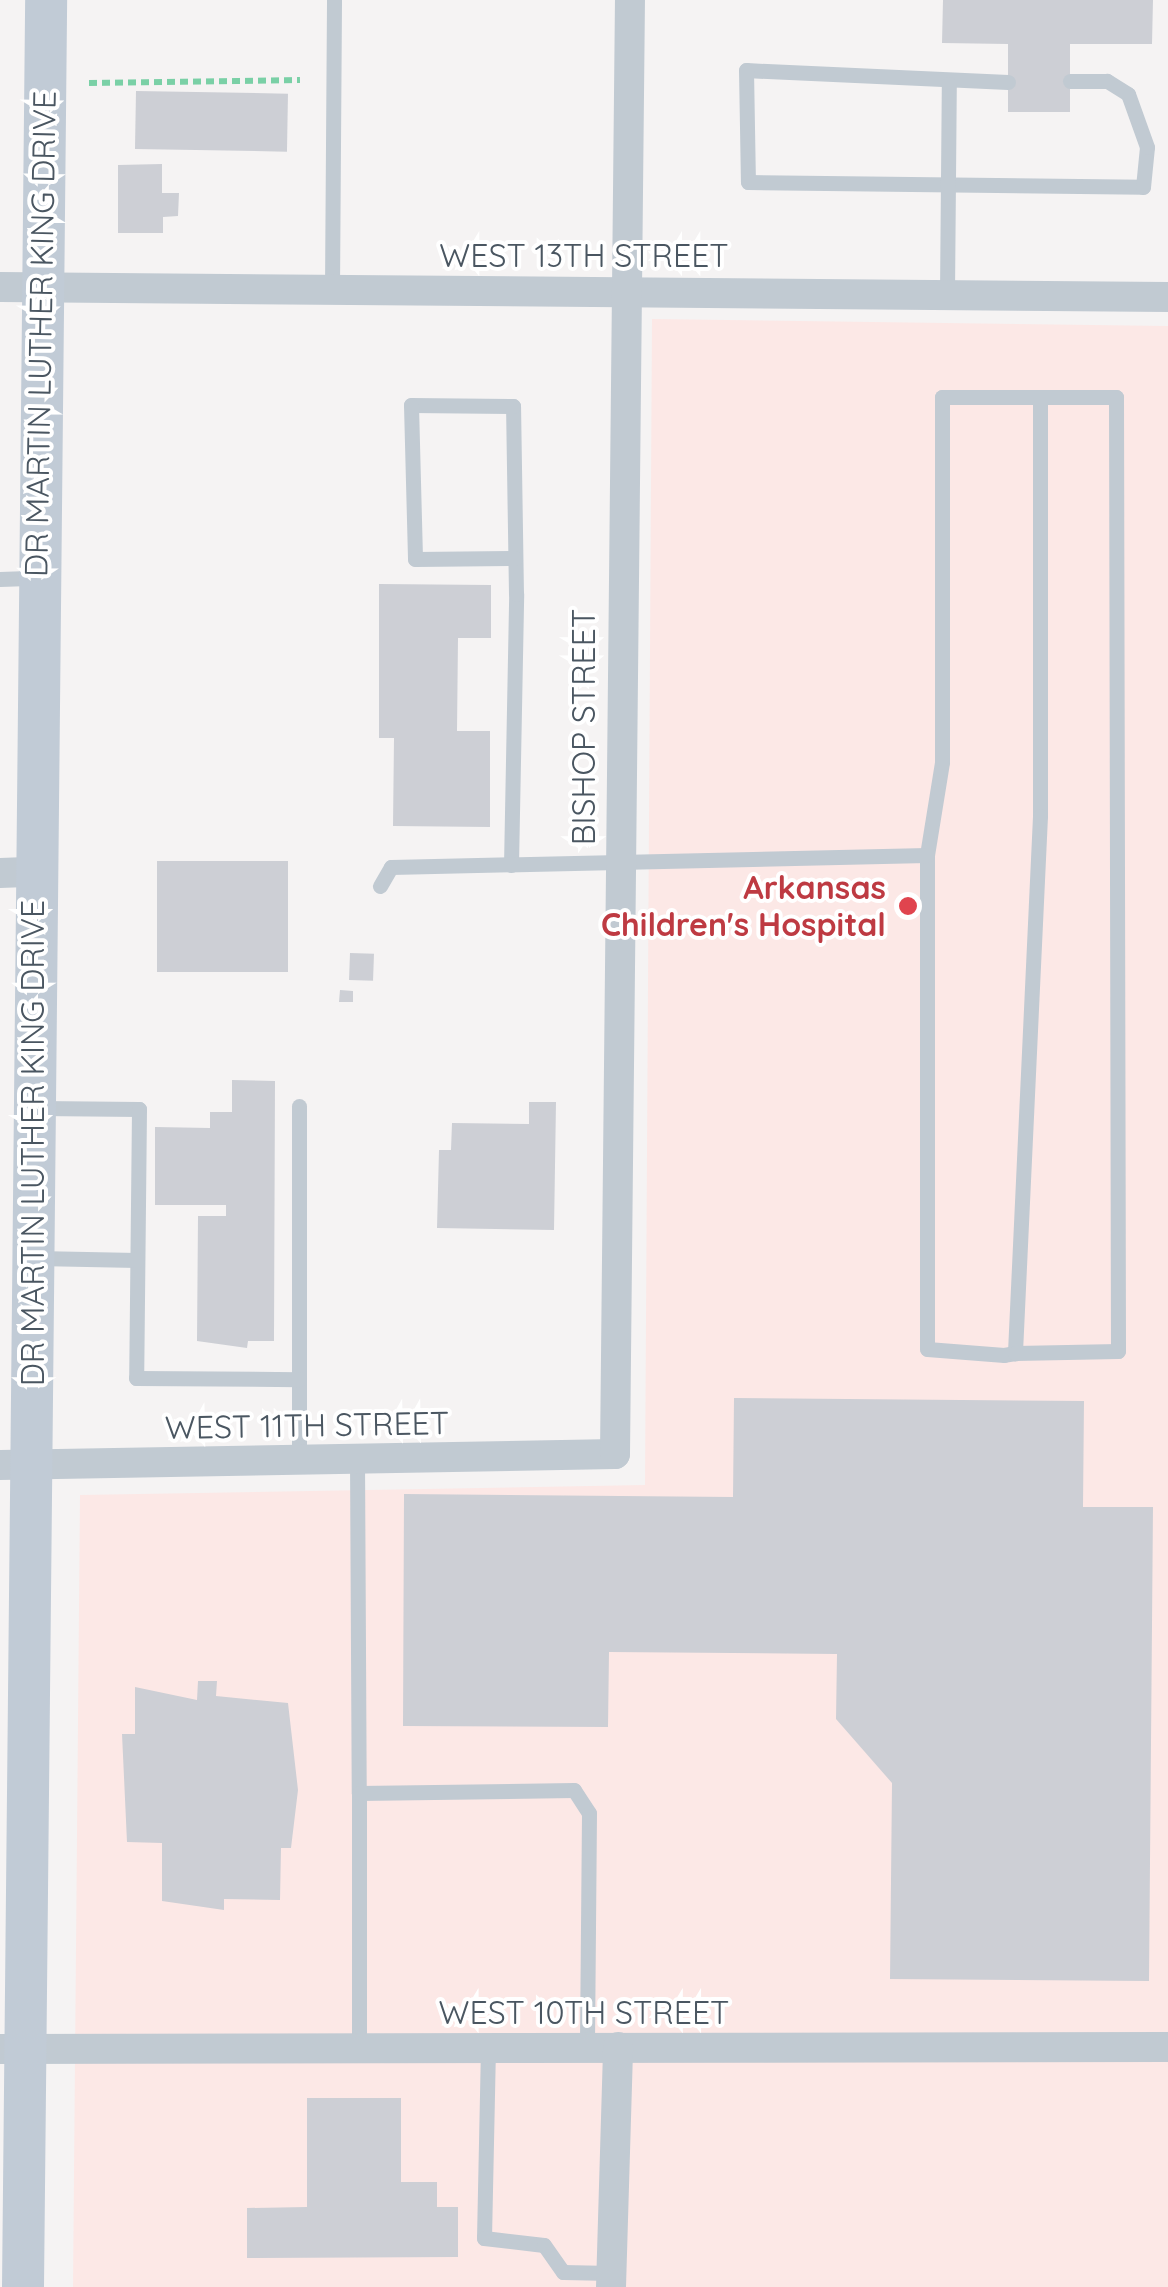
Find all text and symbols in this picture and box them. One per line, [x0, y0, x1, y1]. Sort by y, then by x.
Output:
street label: DR MARTIN LUTHER KING DRIVE [17, 91, 63, 577]
street label: WEST 13TH STREET [439, 236, 729, 274]
street label: BISHOP STREET [564, 609, 602, 845]
place label: Arkansas Children's Hospital [601, 869, 886, 944]
marker: Arkansas Children's Hospital [895, 893, 921, 919]
street label: DR MARTIN LUTHER KING DRIVE [13, 900, 51, 1386]
street label: WEST 11TH STREET [165, 1403, 449, 1447]
street label: WEST 10TH STREET [439, 1993, 729, 2031]

